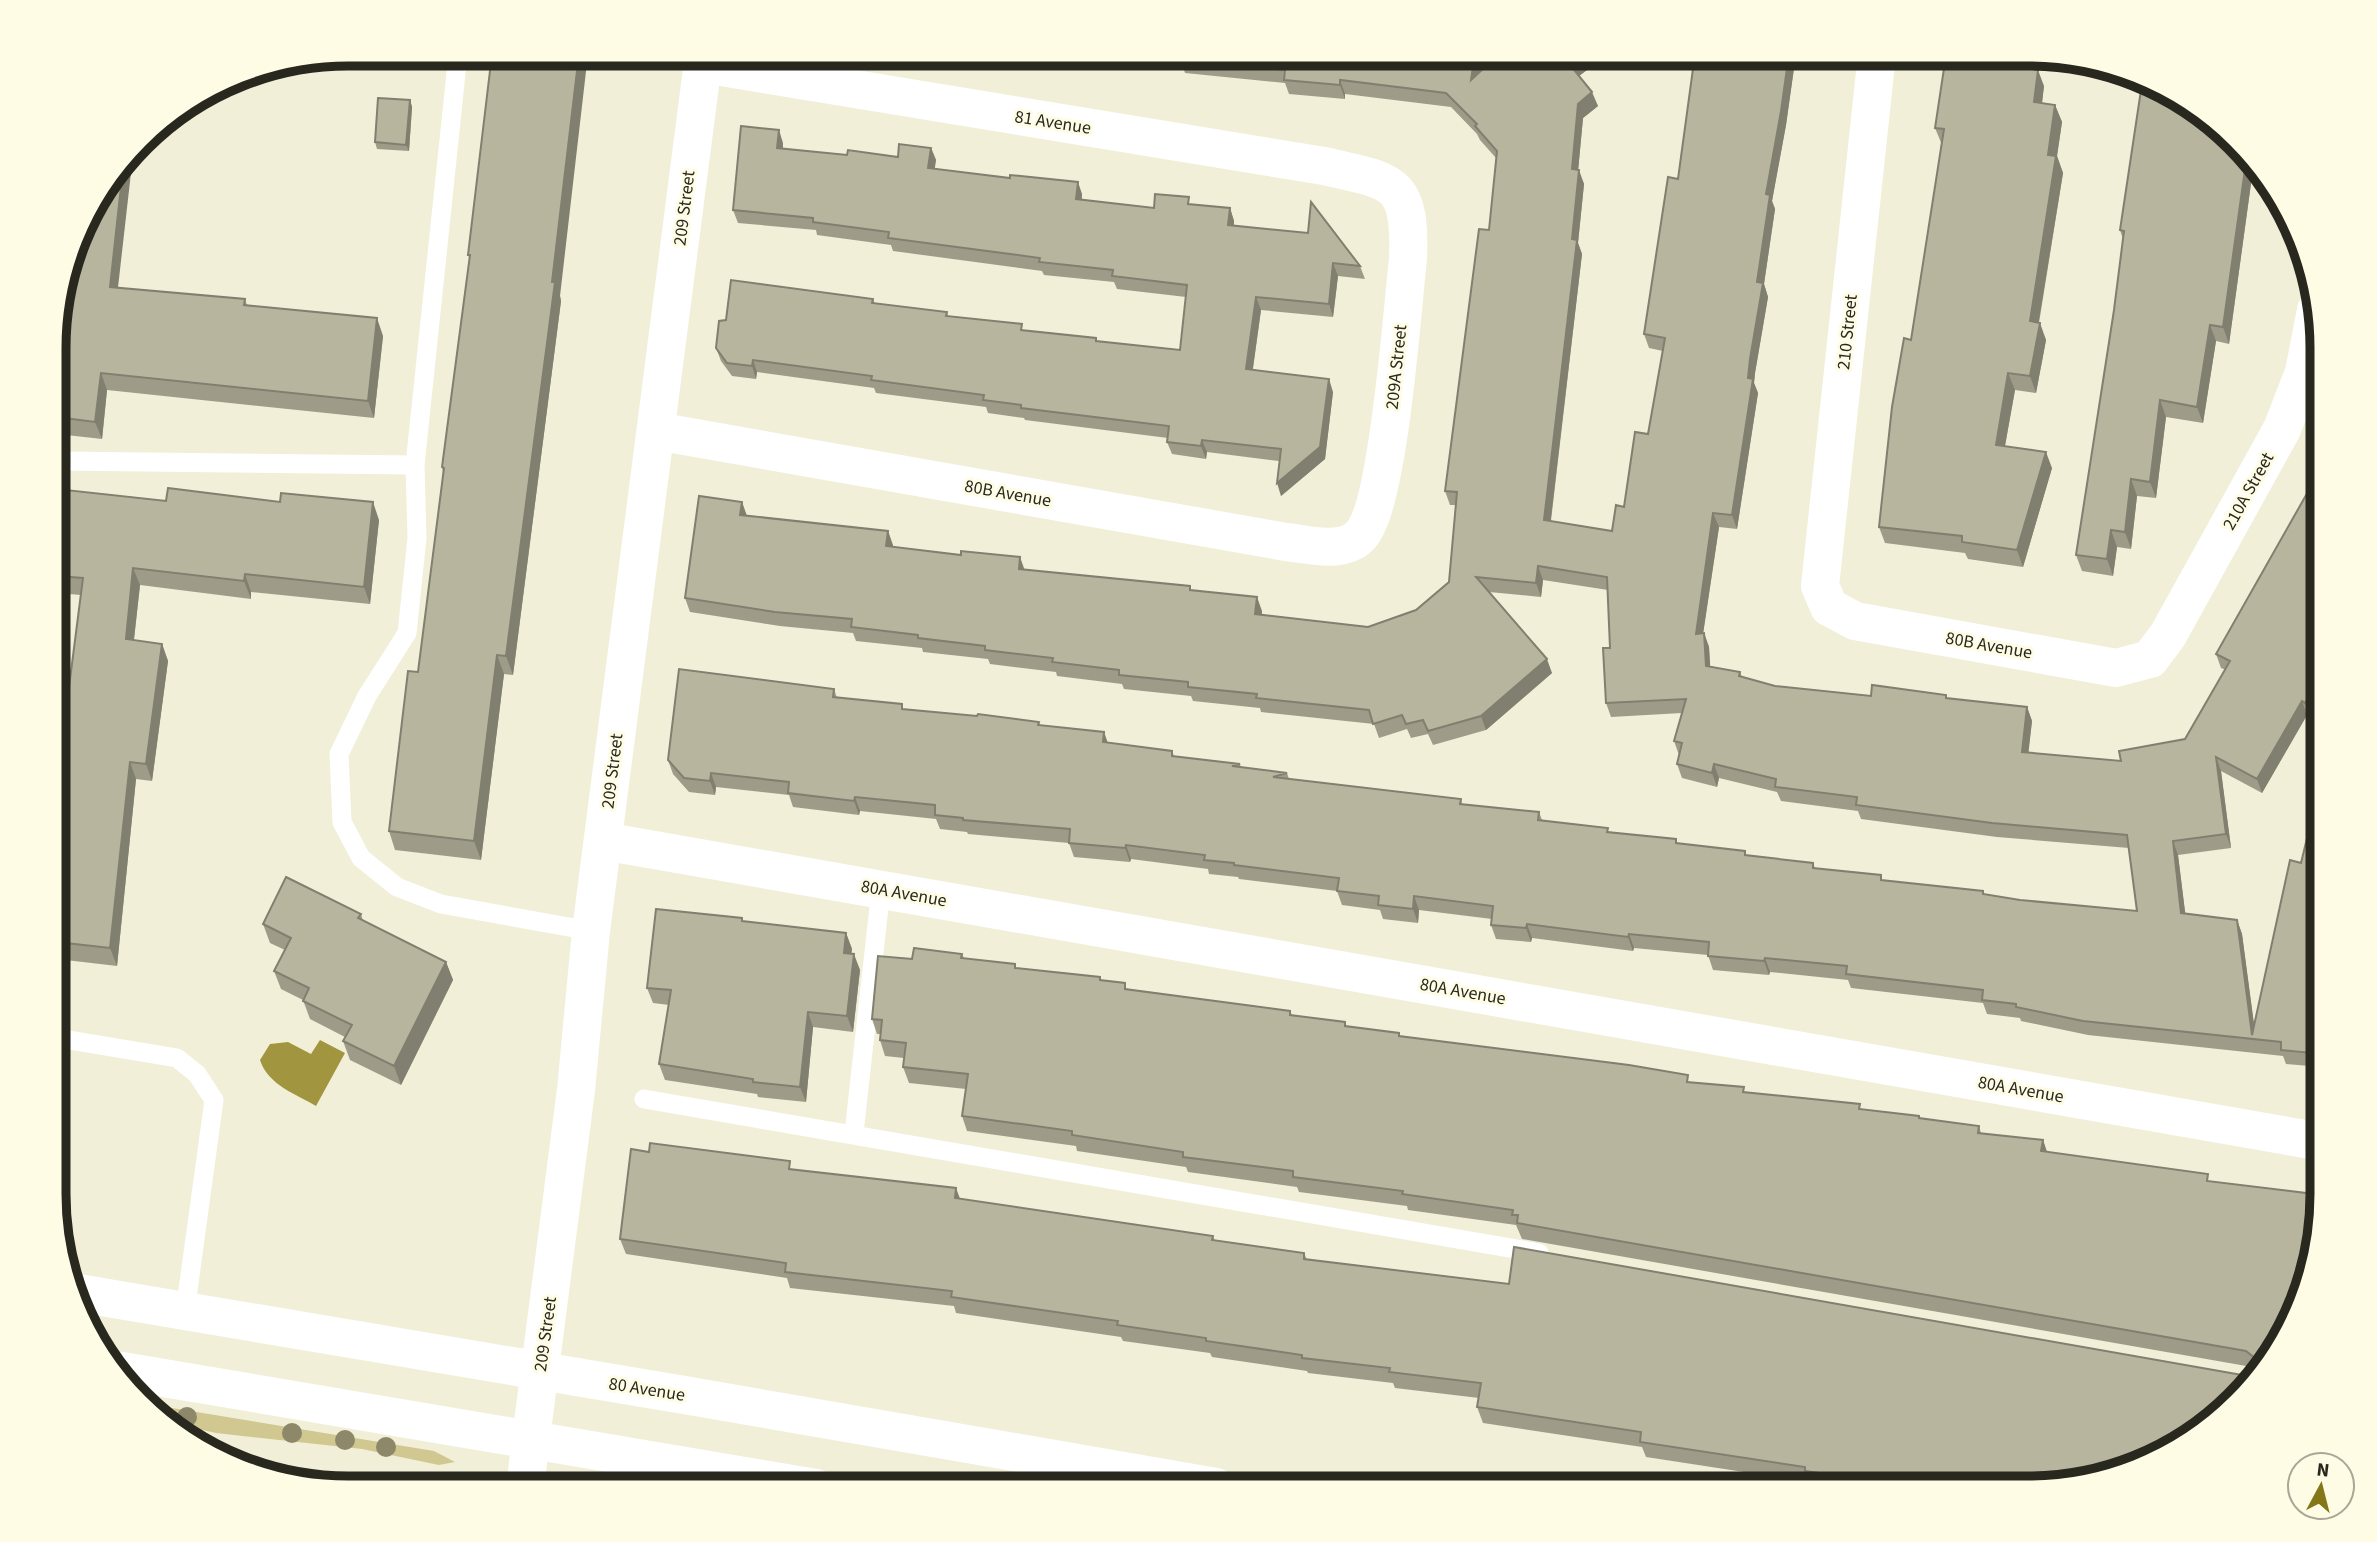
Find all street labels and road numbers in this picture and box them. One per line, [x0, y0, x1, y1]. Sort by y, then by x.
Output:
street label: 81 Avenue [1013, 104, 1093, 141]
street label: 209 Street [667, 169, 702, 247]
street label: 210 Street [1831, 293, 1864, 371]
street label: 209A Street [1380, 323, 1413, 411]
street label: 210A Street [2217, 448, 2280, 535]
street label: 80B Avenue [963, 474, 1053, 513]
street label: 80B Avenue [1944, 626, 2034, 665]
street label: 209 Street [595, 732, 630, 810]
street label: 80A Avenue [859, 874, 949, 913]
street label: 80A Avenue [1418, 972, 1508, 1011]
street label: 80A Avenue [1976, 1070, 2066, 1109]
street label: 209 Street [528, 1295, 563, 1373]
street label: 80 Avenue [607, 1371, 687, 1408]

